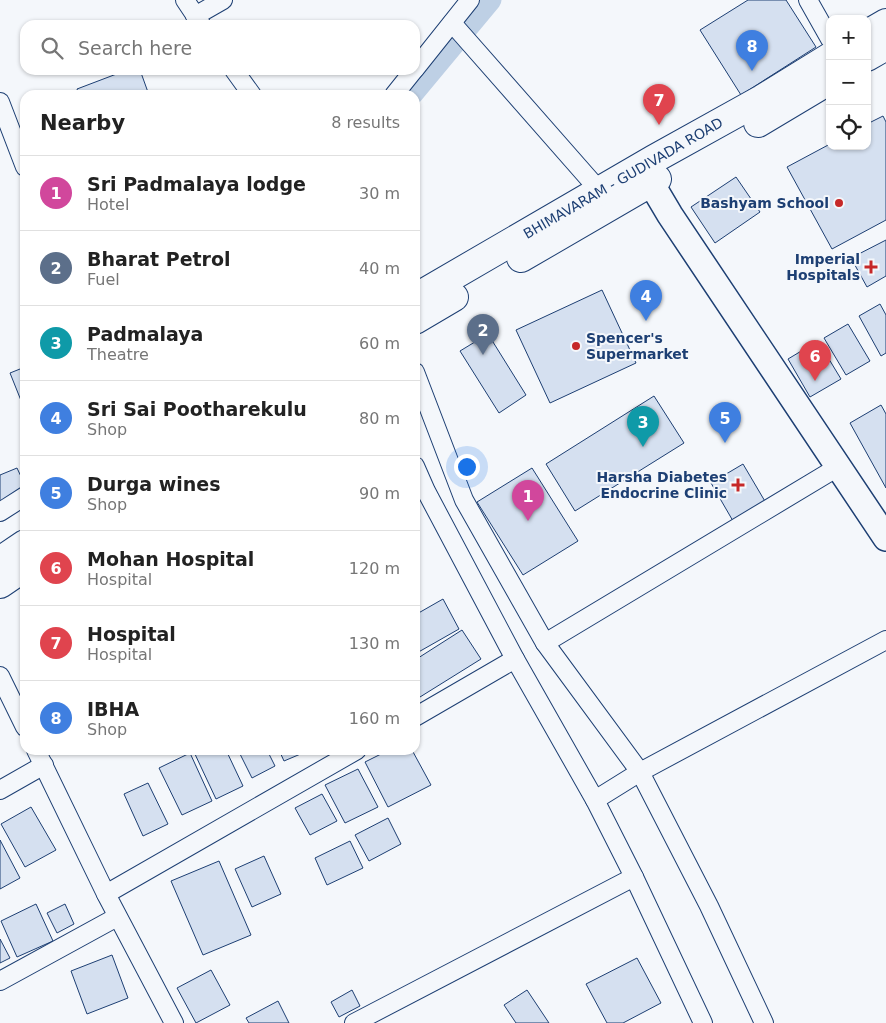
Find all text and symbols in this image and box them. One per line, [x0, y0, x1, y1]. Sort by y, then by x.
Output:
map controls [826, 15, 871, 150]
button: + [826, 15, 871, 60]
search box [20, 20, 420, 75]
pin: 8 [736, 30, 768, 71]
icon: search [38, 34, 66, 62]
text: Search here [78, 37, 192, 59]
button: − [826, 60, 871, 105]
pin: 7 [643, 84, 675, 125]
button: locate [826, 105, 871, 150]
text: Nearby [40, 111, 125, 135]
text: 8 results [331, 113, 400, 132]
street label: BHIMAVARAM - GUDIVADA ROAD [520, 114, 726, 242]
text: Sri Padmalaya lodge [87, 173, 306, 195]
text: 1 [50, 184, 62, 203]
text: 30 m [359, 184, 400, 203]
text: Hotel [87, 195, 129, 214]
place label: Bashyam School [700, 195, 829, 211]
marker: Bashyam School [833, 197, 845, 209]
text: Bharat Petrol [87, 248, 231, 270]
place label: Imperial Hospitals [786, 251, 860, 283]
text: 2 [50, 259, 62, 278]
text: 40 m [359, 259, 400, 278]
marker: Imperial Hospitals [864, 260, 878, 274]
text: Fuel [87, 270, 120, 289]
pin: 4 [630, 280, 662, 321]
pin: 2 [467, 314, 499, 355]
text: Padmalaya [87, 323, 203, 345]
place label: Spencer's Supermarket [586, 330, 689, 362]
text: 3 [50, 334, 62, 353]
text: 60 m [359, 334, 400, 353]
marker: Spencer's Supermarket [570, 340, 582, 352]
pin: 6 [799, 340, 831, 381]
text: Theatre [87, 345, 149, 364]
text: Sri Sai Pootharekulu [87, 398, 307, 420]
pin: 5 [709, 402, 741, 443]
pin: 3 [627, 406, 659, 447]
text: 4 [50, 409, 62, 428]
text: 80 m [359, 409, 400, 428]
text: Shop [87, 420, 127, 439]
your location [454, 454, 480, 480]
place label: Harsha Diabetes Endocrine Clinic [596, 469, 727, 501]
text: Durga wines [87, 473, 221, 495]
marker: Harsha Diabetes Endocrine Clinic [731, 478, 745, 492]
pin: 1 [512, 480, 544, 521]
text: 5 [50, 484, 62, 503]
text: 90 m [359, 484, 400, 503]
text: Shop [87, 495, 127, 514]
text: Mohan Hospital [87, 548, 254, 570]
text: 6 [50, 559, 62, 578]
text: 120 m [349, 559, 400, 578]
text: Hospital [87, 570, 152, 589]
text: Hospital [87, 623, 176, 645]
text: 7 [50, 634, 62, 653]
text: 130 m [349, 634, 400, 653]
text: Hospital [87, 645, 152, 664]
text: IBHA [87, 698, 139, 720]
text: 8 [50, 709, 62, 728]
text: 160 m [349, 709, 400, 728]
text: Shop [87, 720, 127, 739]

